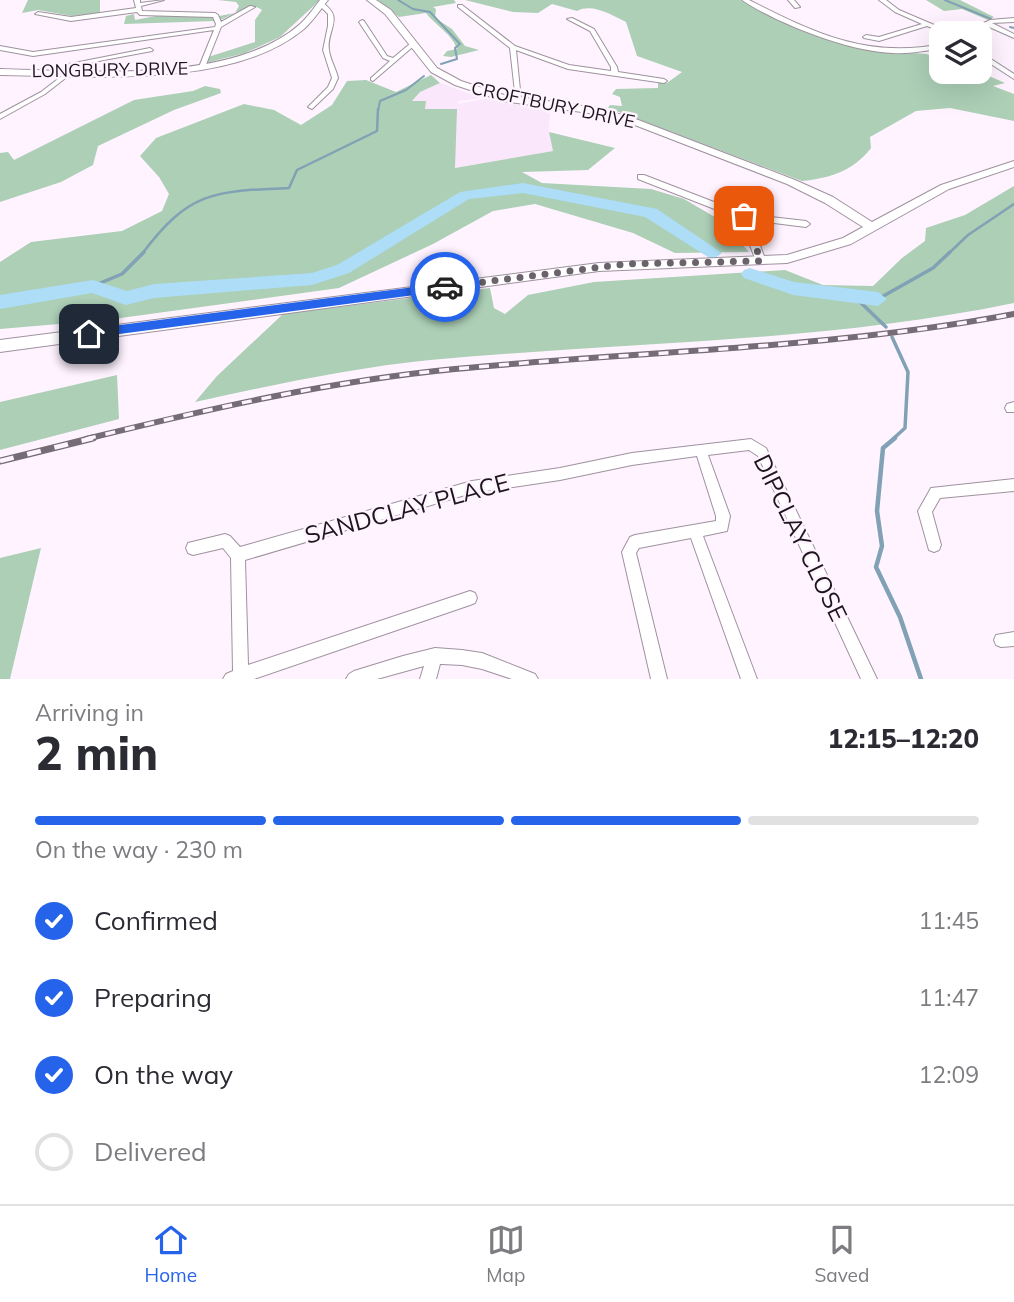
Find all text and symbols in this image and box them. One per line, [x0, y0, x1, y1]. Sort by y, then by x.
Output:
map controls [929, 21, 992, 84]
button: layers [929, 21, 992, 84]
street label: LONGBURY DRIVE [31, 57, 189, 82]
street label: CROFTBURY DRIVE [469, 76, 637, 133]
pin [714, 186, 774, 246]
icon: bag [725, 197, 763, 235]
courier [410, 252, 480, 322]
icon: car [426, 268, 464, 306]
pin [59, 304, 119, 364]
icon: home [70, 315, 108, 353]
street label: DIPCLAY CLOSE [748, 449, 854, 626]
street label: SANDCLAY PLACE [301, 466, 512, 550]
text: Arriving in [35, 698, 144, 727]
text: 12:15–12:20 [828, 722, 979, 755]
text: 2 min [35, 724, 158, 782]
text: On the way · 230 m [35, 835, 243, 864]
icon: check [35, 902, 73, 940]
text: Confirmed [94, 904, 218, 937]
text: 11:45 [919, 906, 979, 935]
icon: check [35, 979, 73, 1017]
text: Preparing [94, 981, 212, 1014]
text: 11:47 [919, 983, 979, 1012]
icon: check [35, 1056, 73, 1094]
text: On the way [94, 1058, 233, 1091]
text: 12:09 [919, 1060, 979, 1089]
text: Delivered [94, 1135, 207, 1168]
tab: Home [145, 1221, 197, 1287]
tab: Map [486, 1221, 525, 1287]
tab: Saved [815, 1221, 869, 1287]

